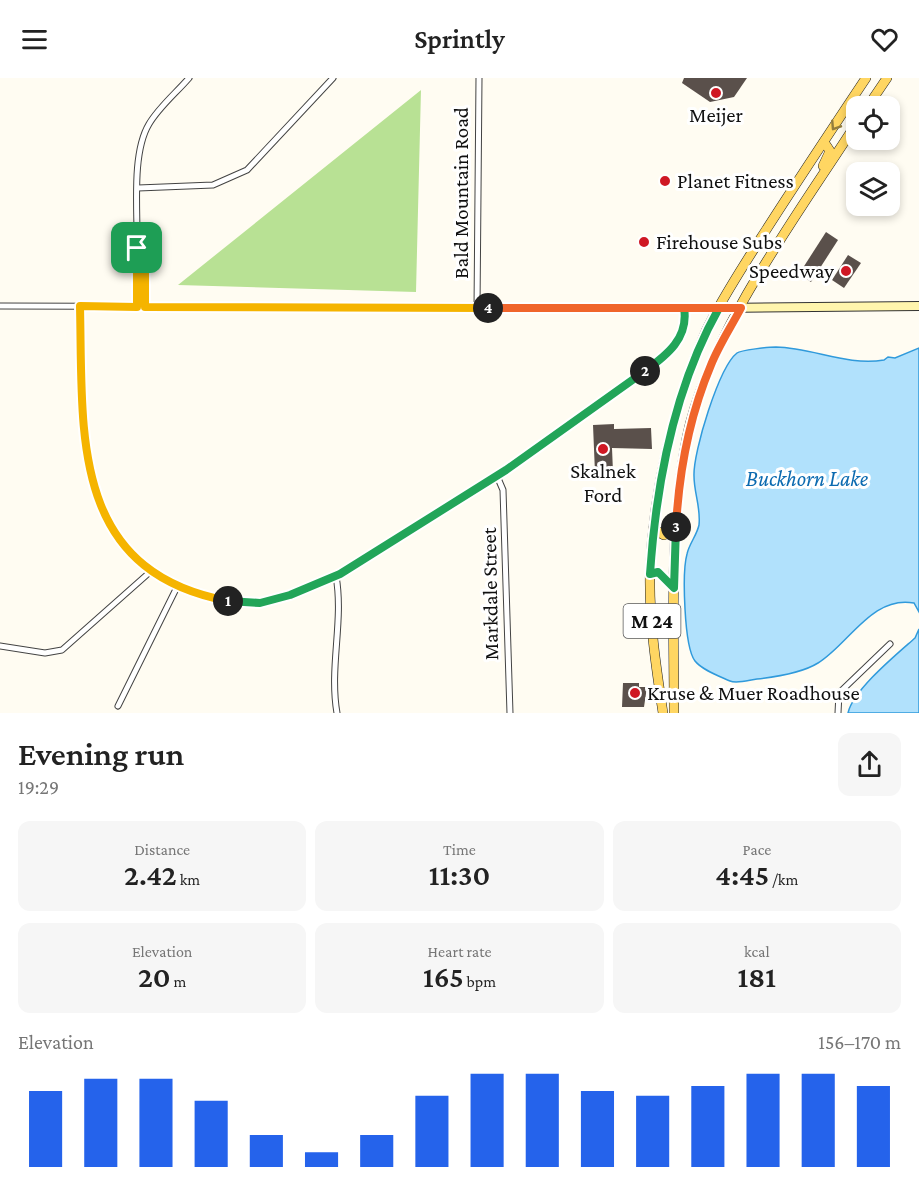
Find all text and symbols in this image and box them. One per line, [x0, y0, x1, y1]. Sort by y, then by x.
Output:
icon: menu [18, 23, 51, 56]
icon: heart [868, 23, 901, 56]
text: Sprintly [414, 24, 505, 54]
marker: Meijer [709, 86, 723, 100]
map controls [846, 96, 900, 216]
button: locate [846, 96, 900, 150]
place label: Meijer [689, 103, 744, 127]
street label: Bald Mountain Road [449, 107, 473, 279]
one-way arrow [831, 119, 842, 130]
button: layers [846, 162, 900, 216]
place label: Planet Fitness [677, 169, 794, 193]
marker: Planet Fitness [658, 174, 672, 188]
pin [111, 222, 162, 273]
place label: Firehouse Subs [656, 230, 782, 254]
icon: arrive [120, 231, 153, 264]
marker: Firehouse Subs [637, 235, 651, 249]
place label: Speedway [749, 259, 834, 283]
marker: Speedway [839, 264, 853, 278]
pin: 4 [473, 293, 503, 323]
text: 4 [484, 299, 492, 316]
pin: 2 [630, 356, 660, 386]
text: 2 [641, 362, 649, 379]
marker: Skalnek Ford [596, 442, 610, 456]
place label: Skalnek Ford [570, 459, 636, 507]
water label: Buckhorn Lake [746, 466, 869, 491]
pin: 3 [661, 512, 691, 542]
text: 3 [672, 518, 680, 535]
street label: Markdale Street [477, 526, 503, 661]
pin: 1 [213, 586, 243, 616]
text: 1 [225, 592, 231, 609]
road number: M 24 [624, 604, 680, 638]
place label: Kruse & Muer Roadhouse [647, 681, 860, 705]
marker: Kruse & Muer Roadhouse [628, 686, 642, 700]
button: share [838, 733, 901, 796]
text: Evening run [18, 735, 184, 772]
text: 19:29 [18, 776, 59, 798]
text: Distance [134, 841, 190, 858]
text: Time [443, 841, 476, 858]
text: Pace [742, 841, 771, 858]
text: 2.42 [124, 858, 177, 891]
text: 11:30 [429, 858, 490, 891]
text: 4:45 [715, 858, 769, 891]
text: km [177, 871, 200, 888]
text: /km [769, 871, 798, 888]
text: Elevation [132, 943, 192, 960]
text: Heart rate [428, 943, 491, 960]
text: kcal [744, 943, 770, 960]
text: 20 [138, 960, 171, 993]
text: 165 [423, 960, 464, 993]
text: 181 [738, 960, 776, 993]
text: m [171, 973, 186, 990]
text: bpm [464, 973, 496, 990]
text: Elevation [18, 1031, 94, 1053]
text: 156–170 m [818, 1031, 901, 1053]

